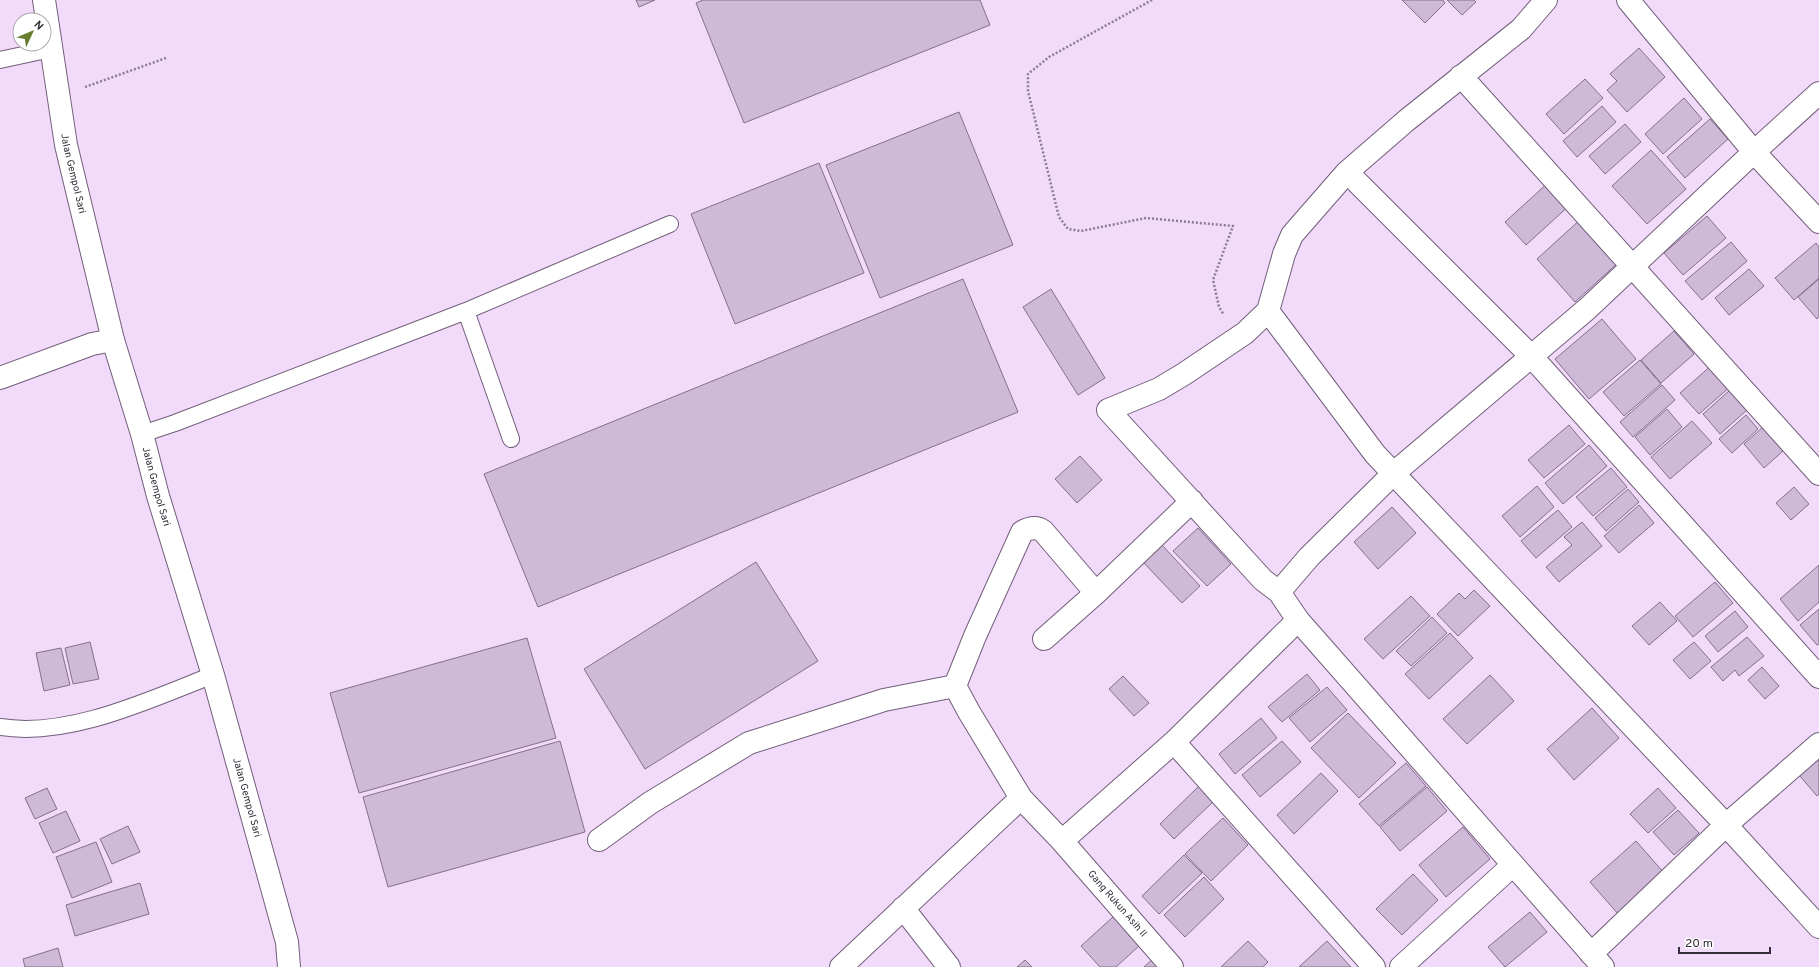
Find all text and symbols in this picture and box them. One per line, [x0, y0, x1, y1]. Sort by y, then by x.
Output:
north arrow [12, 12, 52, 52]
text: N [31, 18, 46, 33]
street label: Jalan Gempol Sari [58, 133, 89, 215]
street label: Jalan Gempol Sari [139, 445, 173, 528]
street label: Jalan Gempol Sari [230, 756, 264, 839]
street label: Gang Rukun Asih II [1084, 868, 1150, 940]
scale bar [1679, 929, 1770, 955]
text: 20 m [1685, 936, 1713, 952]

